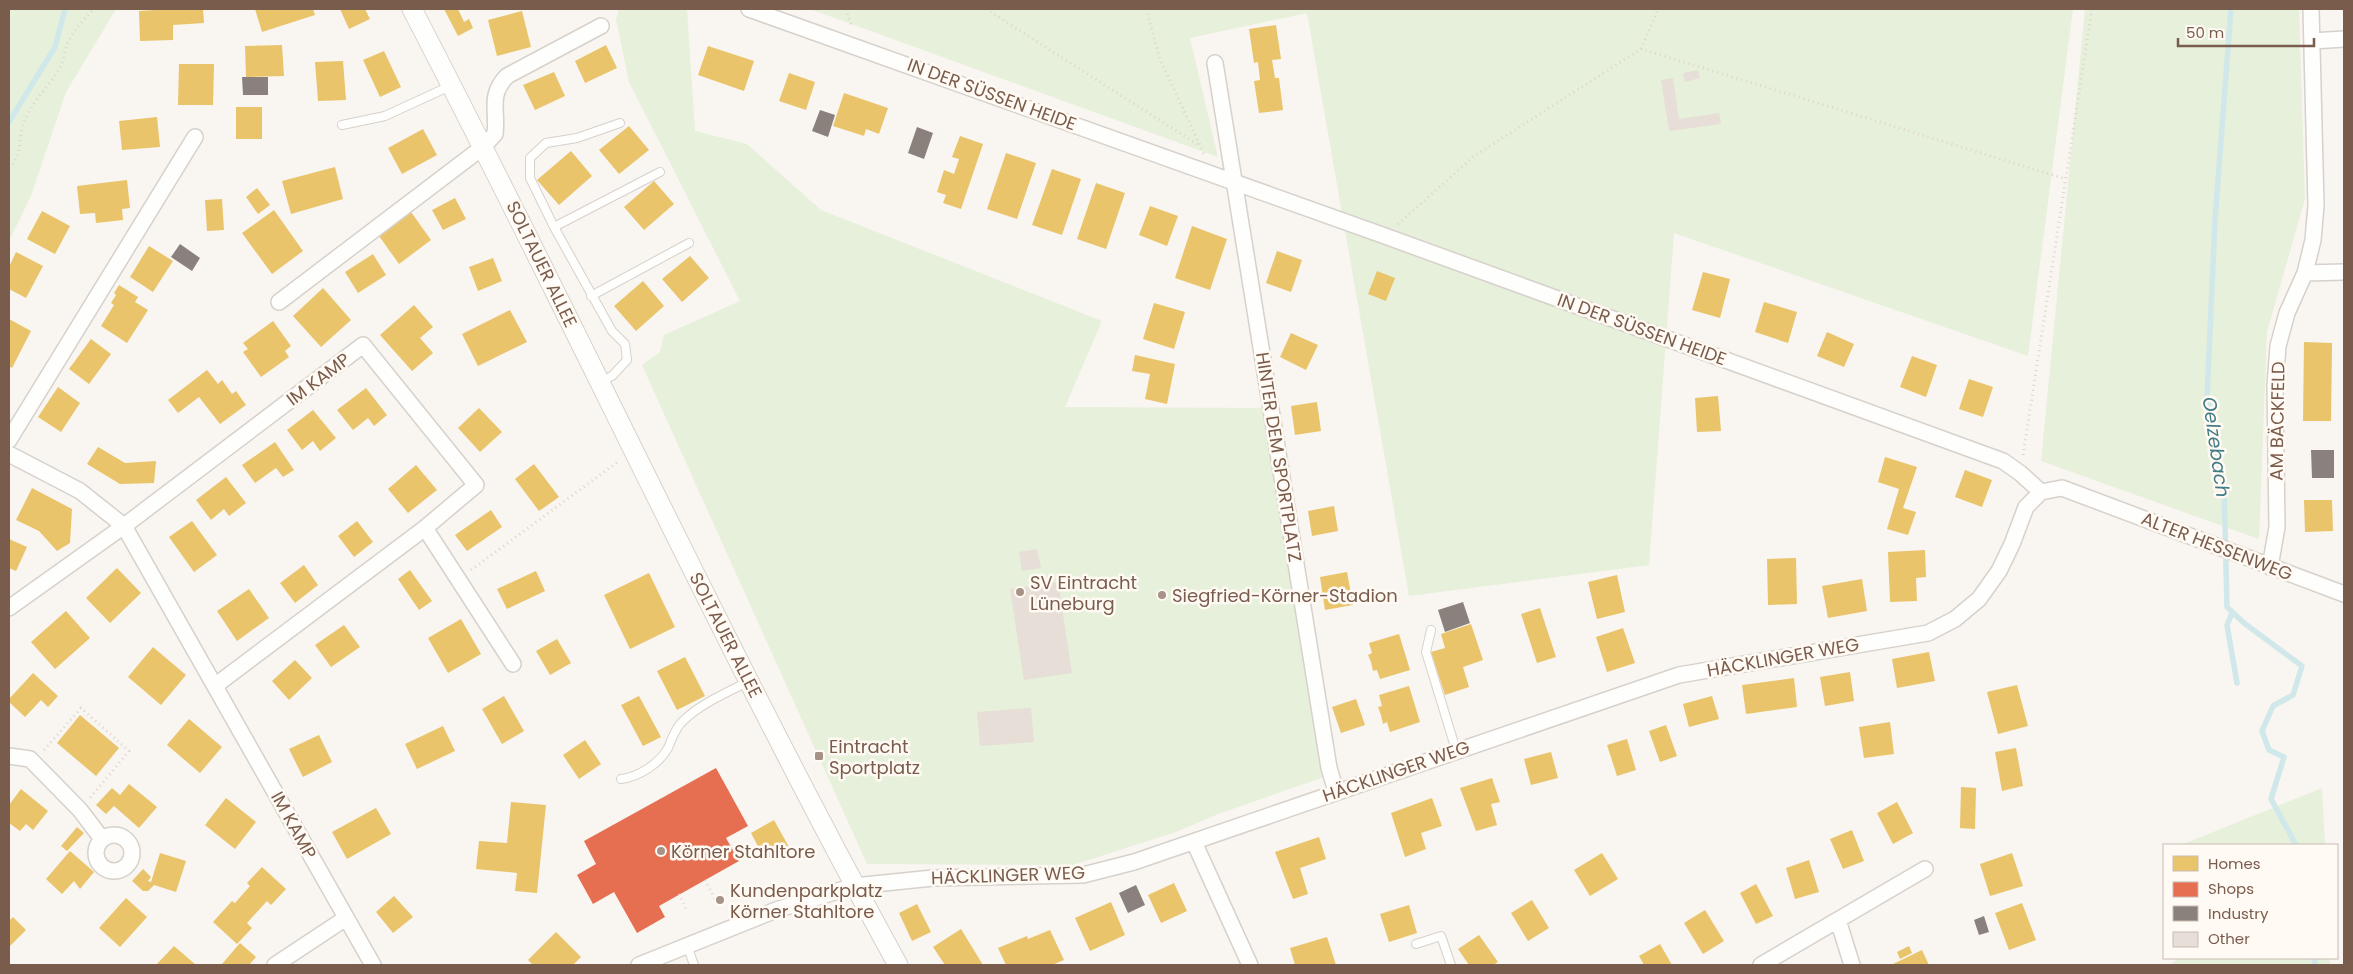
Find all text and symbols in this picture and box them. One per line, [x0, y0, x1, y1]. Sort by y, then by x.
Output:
scale bar [2178, 15, 2314, 47]
text: 50 m [2186, 22, 2224, 43]
street label: IN DER SÜSSEN HEIDE [904, 52, 1080, 136]
street label: SOLTAUER ALLEE [501, 197, 583, 331]
street label: IN DER SÜSSEN HEIDE [1554, 287, 1730, 371]
street label: IM KAMP [281, 347, 355, 411]
street label: HINTER DEM SPORTPLATZ [1250, 350, 1308, 564]
street label: AM BÄCKFELD [2263, 361, 2291, 481]
water label: Oelzebach [2196, 395, 2236, 499]
street label: ALTER HESSENWEG [2138, 506, 2296, 586]
street label: SOLTAUER ALLEE [684, 568, 768, 702]
place label: SV Eintracht Lüneburg [1030, 570, 1137, 616]
place label: Siegfried-Körner-Stadion [1172, 583, 1398, 608]
marker: SV Eintracht Lüneburg [1014, 586, 1026, 598]
marker: Siegfried-Körner-Stadion [1156, 589, 1168, 601]
street label: HÄCKLINGER WEG [1705, 631, 1861, 683]
place label: Eintracht Sportplatz [829, 734, 920, 780]
street label: HÄCKLINGER WEG [1319, 734, 1473, 808]
marker: Eintracht Sportplatz [813, 750, 825, 762]
street label: IM KAMP [265, 787, 323, 863]
place label: Körner Stahltore [671, 839, 815, 864]
legend [2163, 844, 2338, 959]
marker: Körner Stahltore [655, 845, 667, 857]
text: Homes [2208, 853, 2261, 874]
street label: HÄCKLINGER WEG [931, 860, 1085, 890]
place label: Kundenparkplatz Körner Stahltore [730, 878, 883, 924]
text: Shops [2208, 878, 2254, 899]
marker: Kundenparkplatz Körner Stahltore [714, 894, 726, 906]
text: Industry [2208, 903, 2269, 924]
text: Other [2208, 928, 2250, 949]

